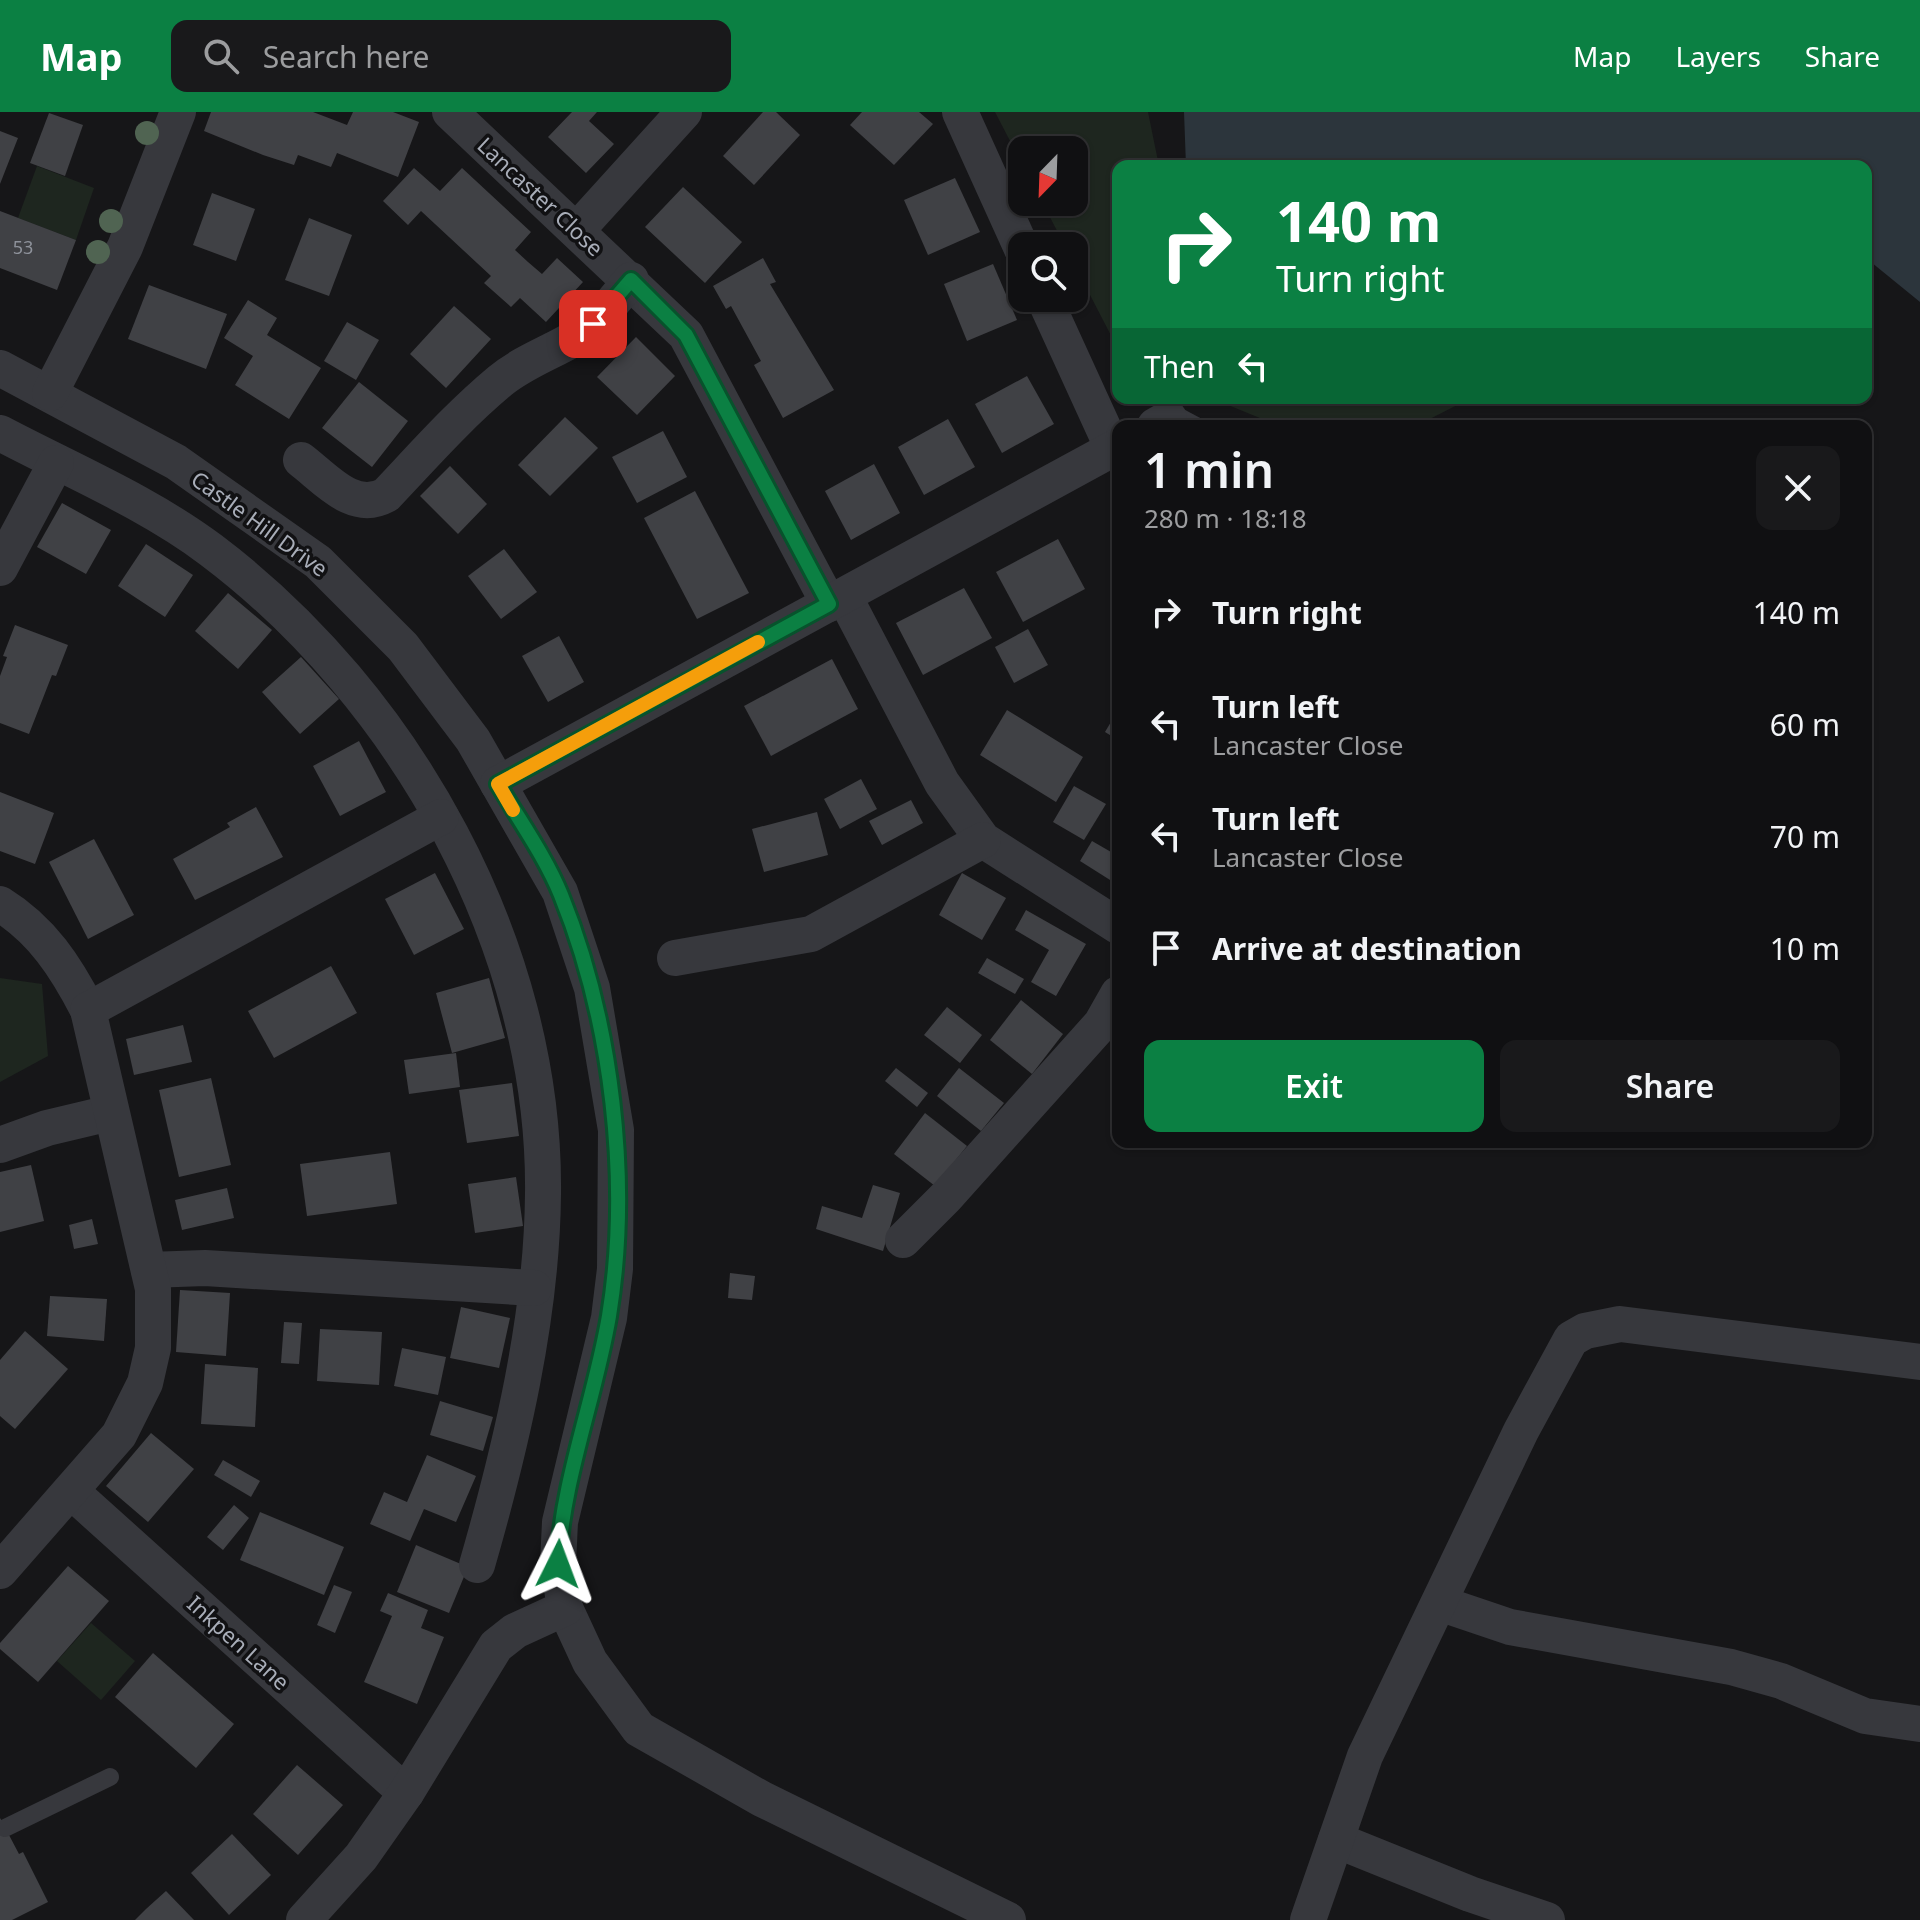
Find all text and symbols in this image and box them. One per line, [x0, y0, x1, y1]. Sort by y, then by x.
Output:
search box [171, 20, 731, 92]
text: Map [40, 30, 123, 82]
icon: search [199, 34, 243, 78]
text: Search here [263, 36, 430, 77]
text: Map [1573, 37, 1631, 75]
text: Layers [1675, 37, 1761, 75]
text: Share [1805, 37, 1880, 75]
street label: Lancaster Close [472, 130, 610, 262]
north arrow [1008, 136, 1088, 216]
map controls [1008, 136, 1088, 312]
text: 140 m [1276, 182, 1441, 258]
icon: right [1144, 192, 1248, 296]
button: search [1008, 232, 1088, 312]
house number: 53 [13, 235, 33, 259]
text: Turn right [1276, 254, 1444, 303]
pin [559, 290, 627, 358]
icon: arrive [571, 302, 615, 346]
icon: left [1231, 344, 1275, 388]
text: Then [1144, 346, 1215, 387]
text: 1 min [1144, 437, 1274, 502]
button: close [1756, 446, 1840, 530]
street label: Castle Hill Drive [186, 463, 334, 583]
text: 280 m · 18:18 [1144, 500, 1307, 536]
icon: right [1144, 590, 1188, 634]
text: Turn right [1212, 592, 1362, 633]
text: 140 m [1753, 592, 1840, 633]
text: Turn left [1212, 686, 1340, 727]
icon: left [1144, 702, 1188, 746]
text: 60 m [1770, 704, 1840, 745]
text: Lancaster Close [1212, 727, 1403, 763]
text: Turn left [1212, 798, 1340, 839]
icon: left [1144, 814, 1188, 858]
text: 70 m [1770, 816, 1840, 857]
text: Lancaster Close [1212, 839, 1403, 875]
icon: arrive [1144, 926, 1188, 970]
text: Arrive at destination [1212, 928, 1522, 969]
text: 10 m [1770, 928, 1840, 969]
button: Exit [1144, 1040, 1484, 1132]
button: Share [1500, 1040, 1840, 1132]
position arrow [516, 1522, 600, 1606]
street label: Inkpen Lane [181, 1588, 297, 1696]

